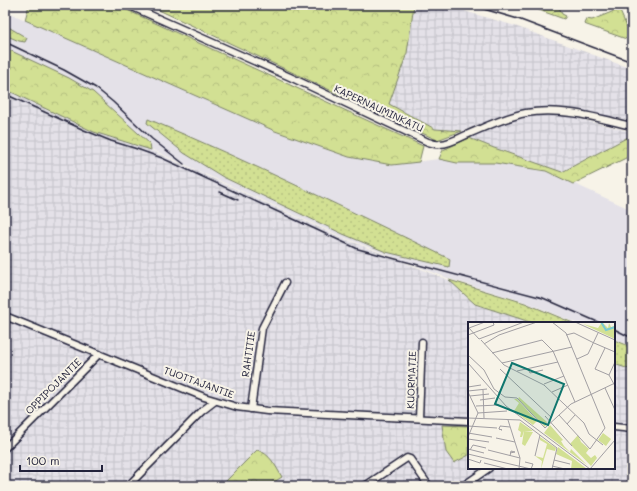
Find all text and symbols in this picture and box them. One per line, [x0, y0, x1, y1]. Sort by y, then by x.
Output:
street label: KAPERNAUMINKATU [332, 81, 426, 135]
inset map [468, 322, 615, 469]
street label: RAHTITIE [238, 330, 258, 378]
street label: KUORMATIE [403, 351, 419, 409]
street label: OPPIPOJANTIE [22, 355, 84, 417]
street label: TUOTTAJANTIE [162, 363, 236, 401]
scale bar [20, 447, 102, 473]
text: 100 m [26, 452, 60, 468]

